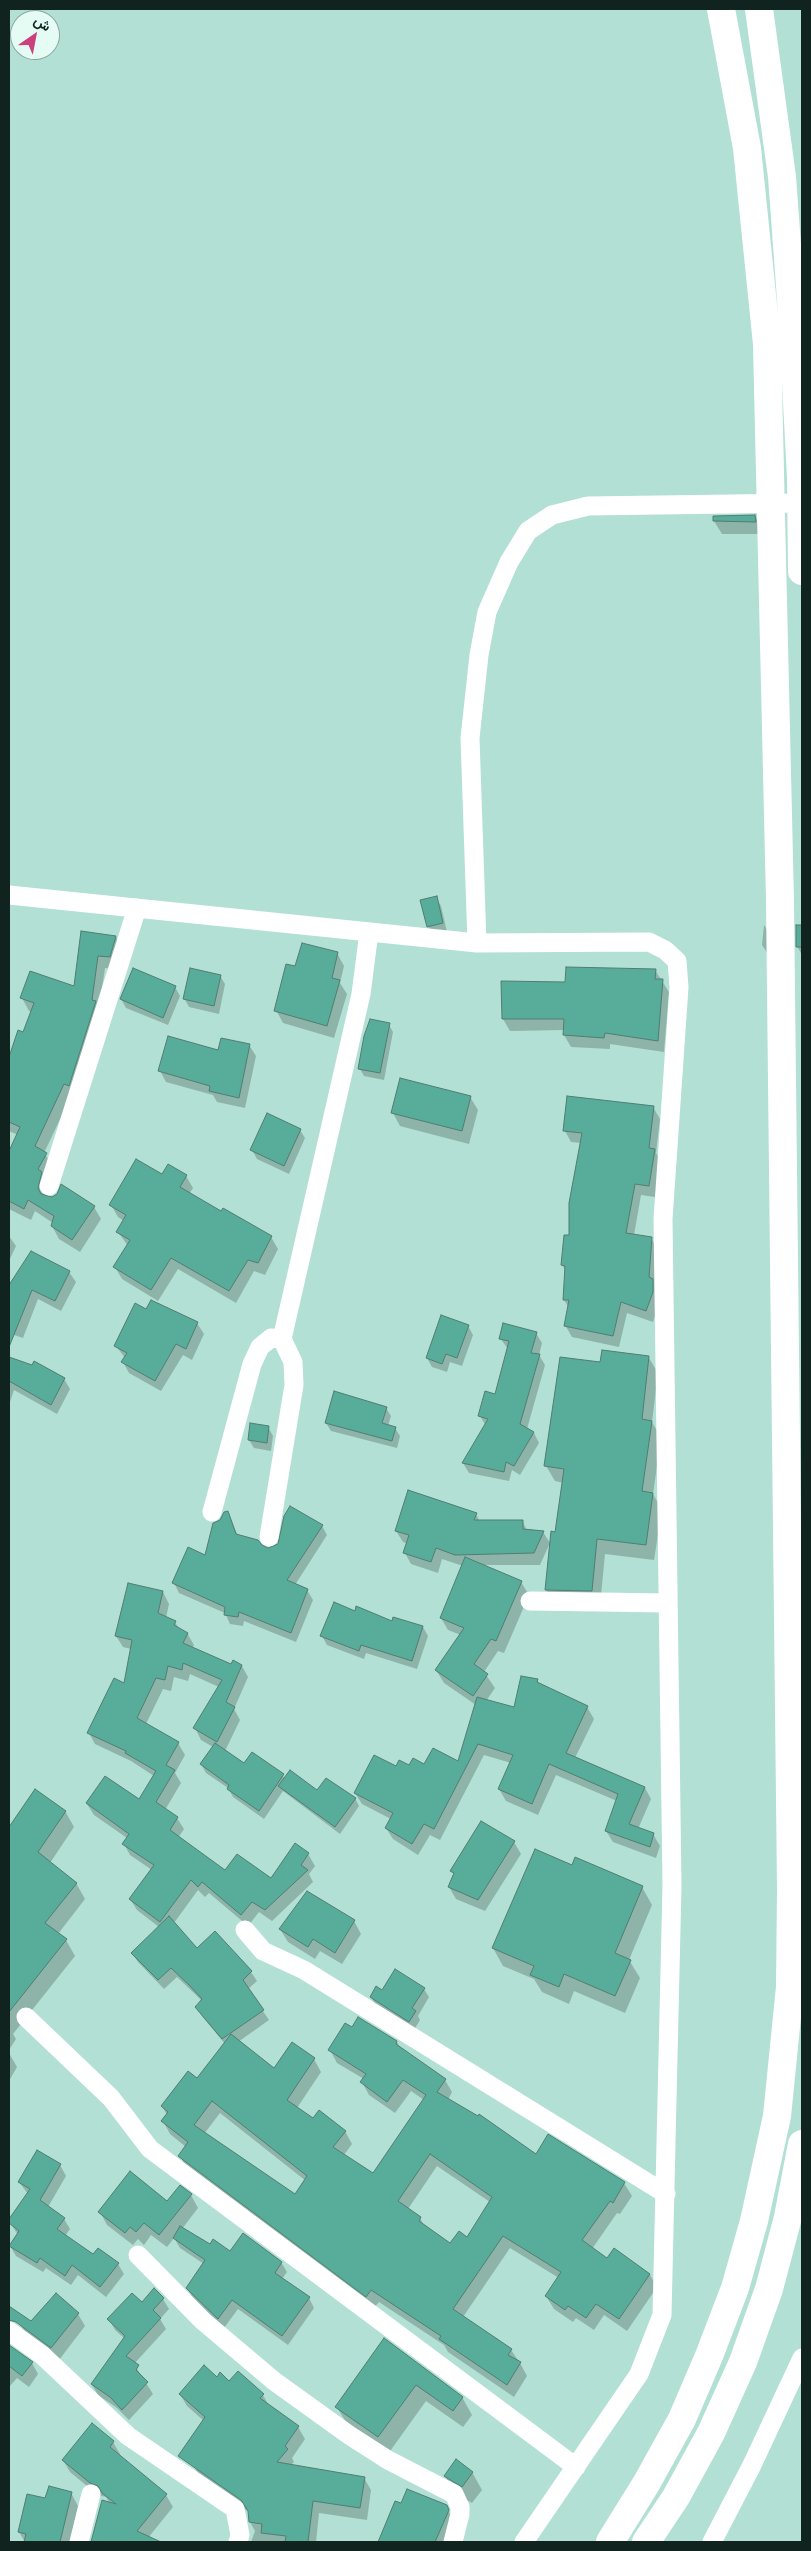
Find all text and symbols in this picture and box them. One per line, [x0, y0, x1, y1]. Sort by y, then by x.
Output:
north arrow [10, 10, 60, 60]
text: ش [31, 11, 55, 35]

